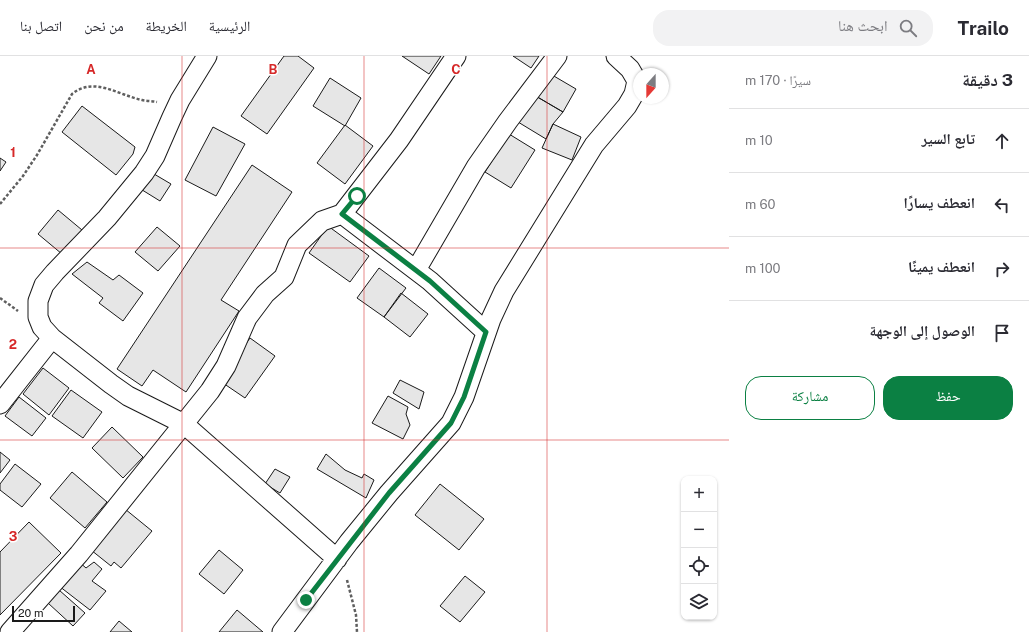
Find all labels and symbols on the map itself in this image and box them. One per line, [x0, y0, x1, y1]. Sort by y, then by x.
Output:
text: A [86, 62, 96, 77]
text: B [269, 62, 278, 77]
text: C [451, 62, 461, 77]
north arrow [633, 68, 669, 104]
text: 1 [10, 145, 16, 160]
route start [348, 187, 366, 205]
text: 2 [9, 337, 17, 352]
text: 3 [9, 529, 18, 544]
route end [297, 591, 315, 609]
scale bar [12, 604, 75, 623]

